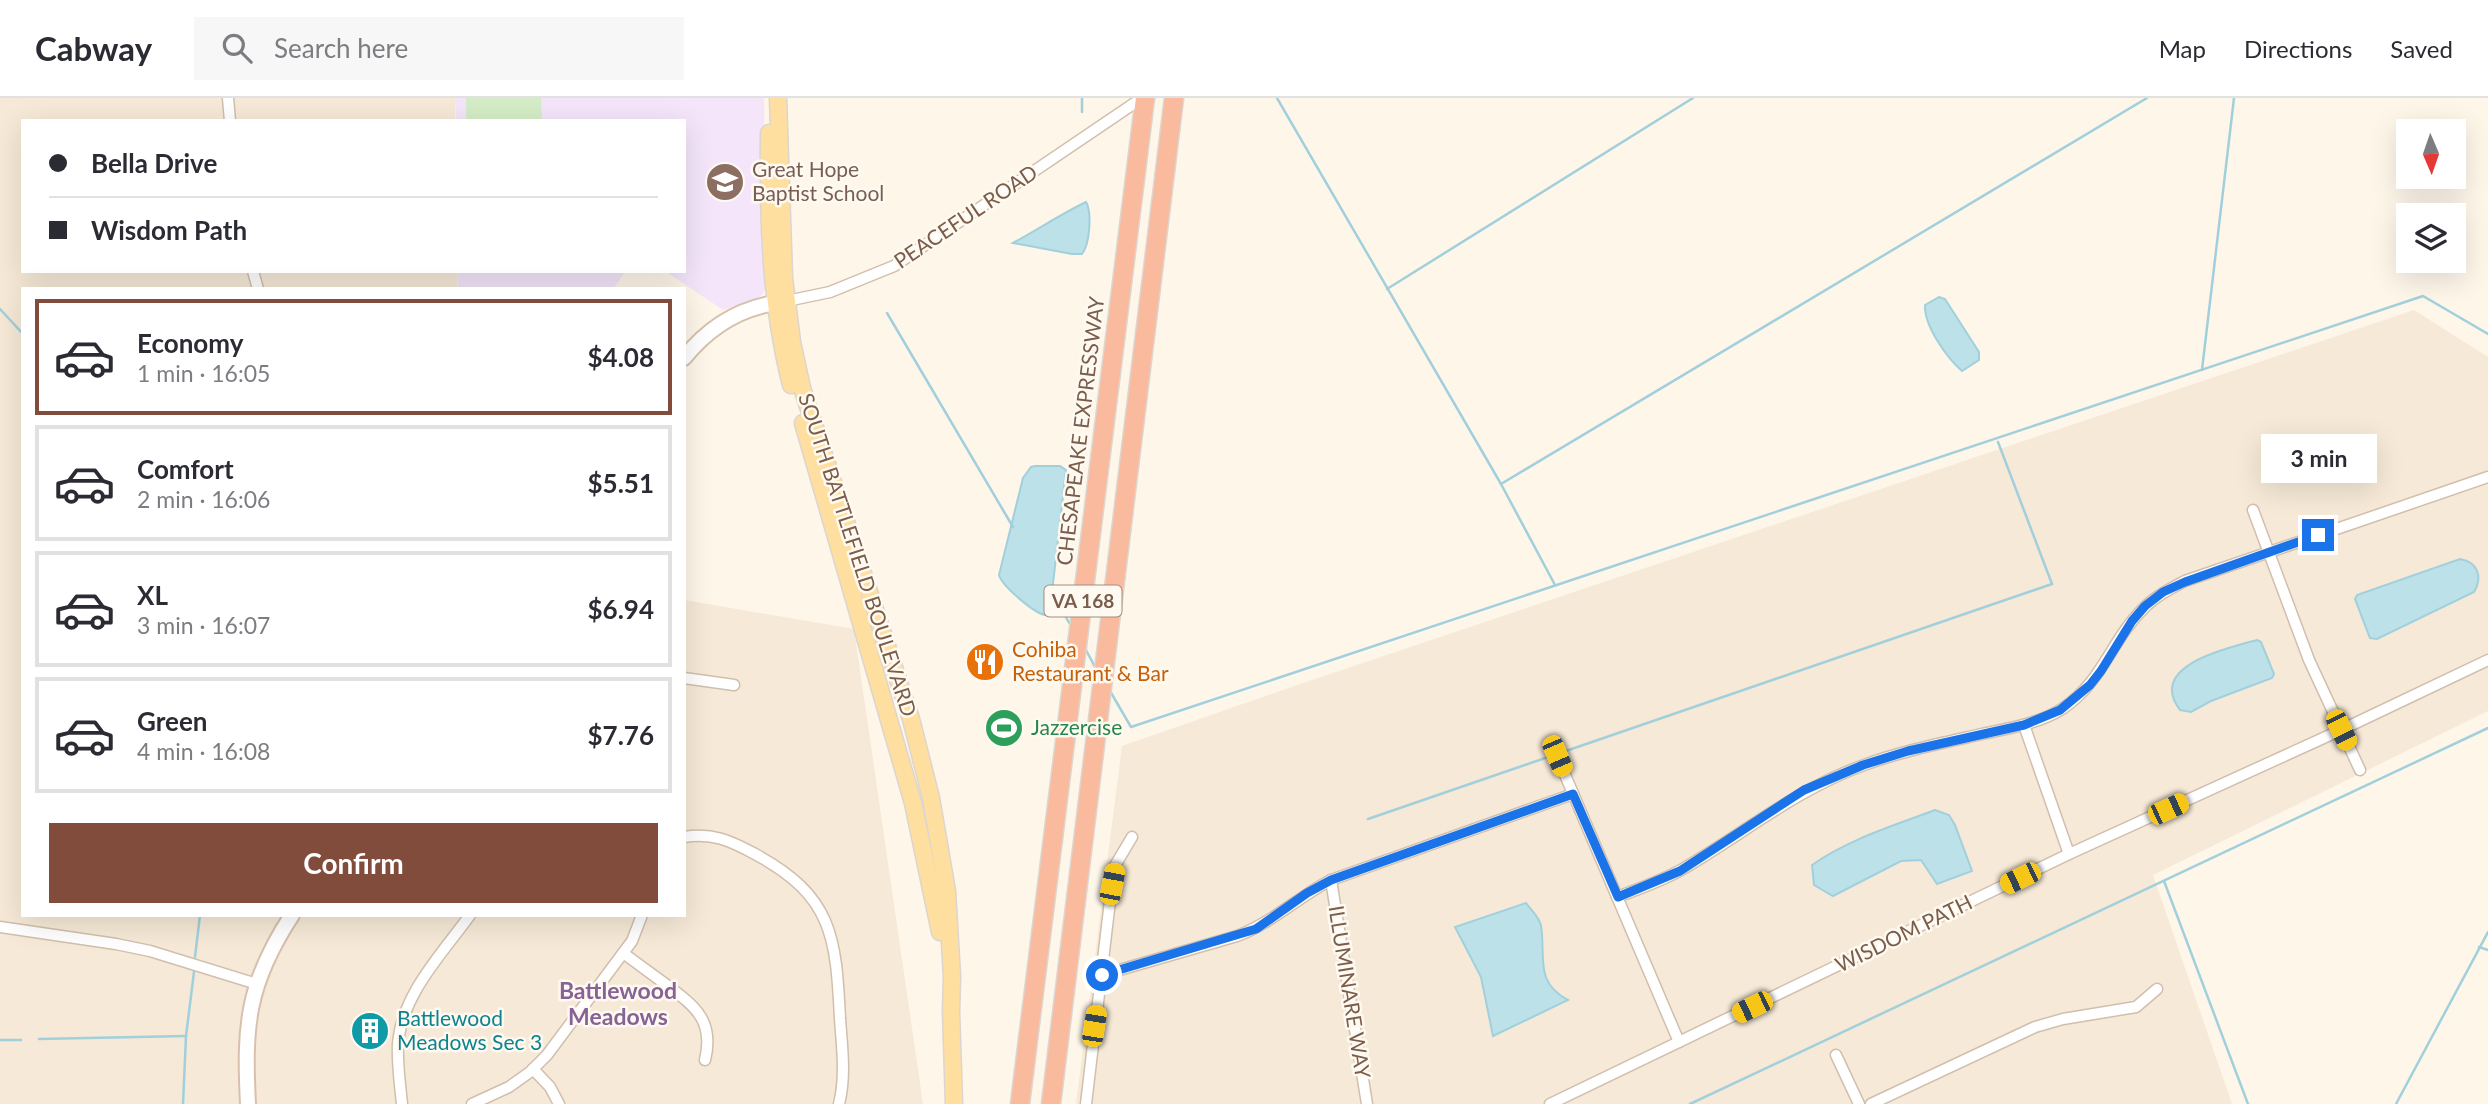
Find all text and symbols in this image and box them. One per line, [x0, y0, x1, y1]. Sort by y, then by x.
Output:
search box [194, 17, 684, 80]
text: Cabway [35, 28, 152, 68]
icon: search [218, 29, 256, 67]
text: Search here [274, 32, 408, 64]
text: Map [2159, 34, 2206, 63]
text: Directions [2244, 34, 2352, 63]
text: Saved [2390, 34, 2453, 63]
north arrow [2396, 119, 2466, 189]
map controls [2396, 119, 2466, 273]
text: Bella Drive [91, 147, 217, 179]
place label: Great Hope Baptist School [752, 156, 884, 205]
street label: PEACEFUL ROAD [889, 159, 1041, 273]
school or university icon: Great Hope Baptist School [704, 161, 746, 203]
button: layers [2396, 203, 2466, 273]
text: Wisdom Path [91, 214, 247, 246]
street label: CHESAPEAKE EXPRESSWAY [1051, 294, 1109, 567]
icon: car [53, 326, 116, 389]
text: Economy [137, 327, 243, 359]
text: $4.08 [588, 341, 654, 373]
text: 1 min · 16:05 [137, 359, 270, 387]
street label: SOUTH BATTLEFIELD BOULEVARD [794, 390, 923, 719]
callout: 3 min [2260, 434, 2376, 482]
text: 3 min [2290, 444, 2348, 472]
icon: car [53, 452, 116, 515]
text: Comfort [137, 453, 234, 485]
text: $5.51 [588, 467, 654, 499]
text: 2 min · 16:06 [137, 485, 270, 513]
route end [2302, 519, 2334, 551]
icon: car [53, 578, 116, 641]
text: XL [137, 579, 168, 611]
road number: VA 168 [1044, 586, 1122, 616]
text: $6.94 [588, 593, 654, 625]
text: 3 min · 16:07 [137, 611, 270, 639]
place label: Cohiba Restaurant & Bar [1012, 636, 1169, 685]
restaurant icon: Cohiba Restaurant & Bar [964, 641, 1006, 683]
icon: car [53, 704, 116, 767]
text: Green [137, 705, 207, 737]
sports icon: Jazzercise [983, 707, 1025, 749]
car [2323, 707, 2360, 753]
place label: Jazzercise [1031, 714, 1122, 739]
text: $7.76 [588, 719, 654, 751]
car [1540, 733, 1575, 779]
text: 4 min · 16:08 [137, 737, 270, 765]
car [2145, 791, 2192, 827]
button: Confirm [49, 823, 658, 903]
car [1997, 859, 2044, 897]
car [1098, 861, 1127, 907]
street label: WISDOM PATH [1831, 889, 1976, 977]
street label: ILLUMINARE WAY [1324, 903, 1377, 1081]
route start [1086, 959, 1118, 991]
district label: Battlewood Meadows [559, 976, 677, 1030]
car [1729, 988, 1776, 1026]
car [1081, 1004, 1108, 1048]
place label: Battlewood Meadows Sec 3 [397, 1005, 542, 1054]
building icon: Battlewood Meadows Sec 3 [349, 1010, 391, 1052]

